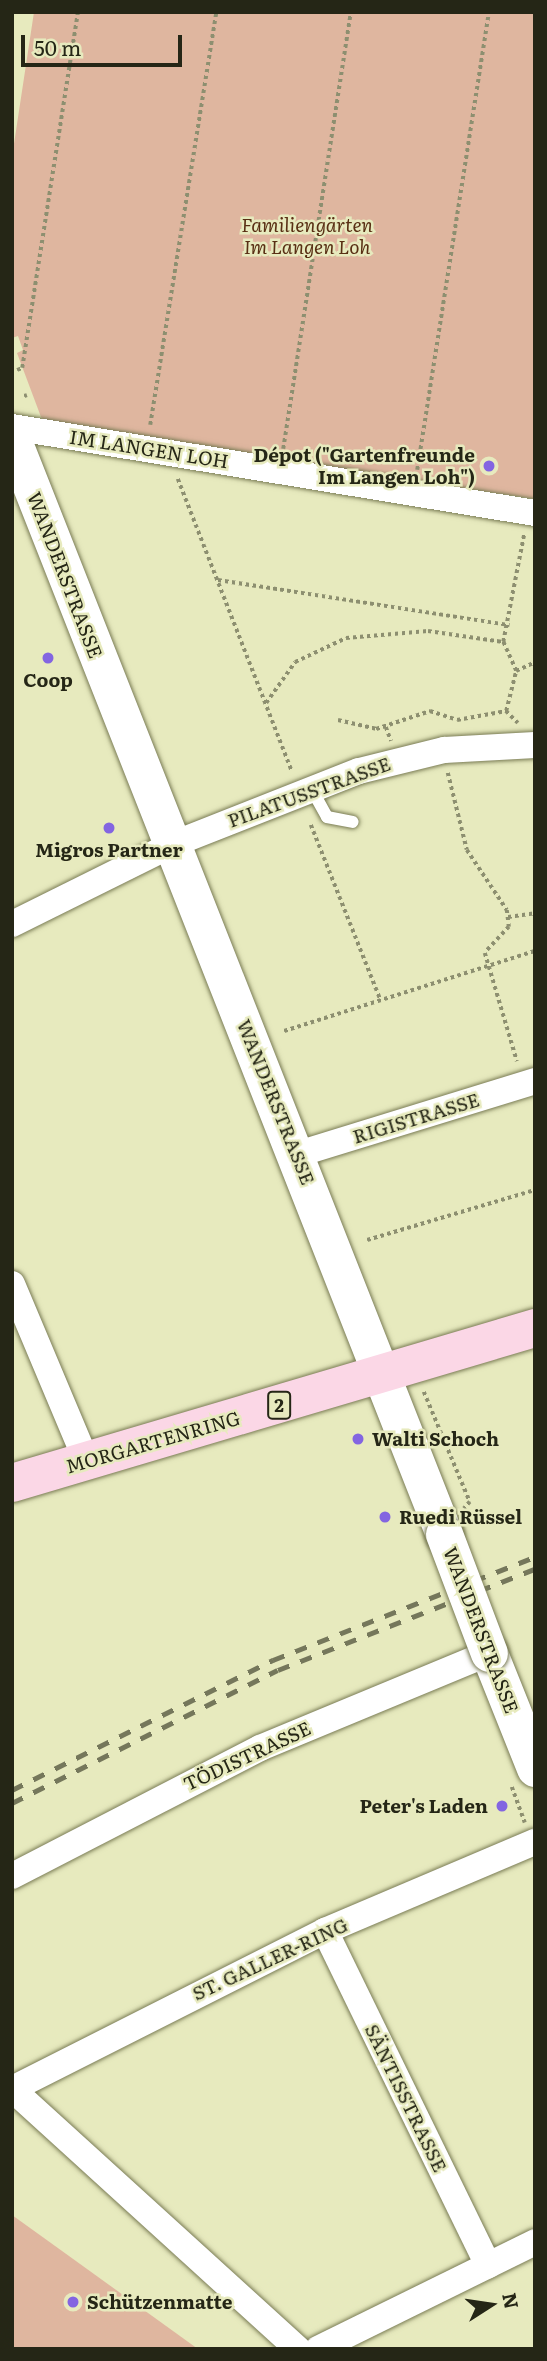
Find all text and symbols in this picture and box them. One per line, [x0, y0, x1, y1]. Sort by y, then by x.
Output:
scale bar [24, 21, 186, 65]
text: 50 m [34, 31, 81, 62]
park label: Familiengärten Im Langen Loh [241, 214, 373, 258]
street label: IM LANGEN LOH [68, 425, 230, 473]
place label: Dépot ("Gartenfreunde Im Langen Loh") [253, 444, 475, 488]
marker: Dépot ("Gartenfreunde Im Langen Loh") [481, 458, 497, 474]
street label: WANDERSTRASSE [23, 489, 107, 661]
marker: Coop [40, 650, 56, 666]
place label: Coop [23, 669, 73, 691]
street label: PILATUSSTRASSE [225, 752, 393, 832]
marker: Migros Partner [101, 820, 117, 836]
place label: Migros Partner [35, 839, 183, 861]
street label: WANDERSTRASSE [232, 1016, 320, 1188]
street label: RIGISTRASSE [350, 1088, 482, 1148]
road number: 2 [267, 1390, 291, 1420]
street label: MORGARTENRING [63, 1406, 243, 1478]
place label: Walti Schoch [372, 1428, 499, 1450]
marker: Walti Schoch [350, 1431, 366, 1447]
place label: Ruedi Rüssel [399, 1506, 522, 1528]
marker: Ruedi Rüssel [377, 1509, 393, 1525]
street label: WANDERSTRASSE [439, 1544, 523, 1716]
street label: TÖDISTRASSE [180, 1716, 314, 1796]
place label: Peter's Laden [359, 1795, 488, 1817]
marker: Peter's Laden [494, 1798, 510, 1814]
street label: ST. GALLER-RING [189, 1913, 351, 2005]
street label: SÄNTISSTRASSE [360, 2020, 452, 2176]
north arrow [456, 2270, 526, 2340]
text: N [496, 2290, 527, 2311]
place label: Schützenmatte [87, 2291, 232, 2313]
marker: Schützenmatte [65, 2294, 81, 2310]

